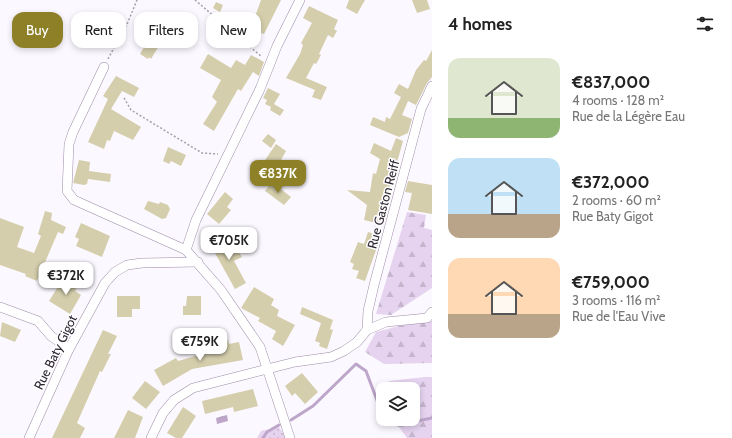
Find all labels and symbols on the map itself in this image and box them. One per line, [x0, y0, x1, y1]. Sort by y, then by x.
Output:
street label: Rue Gaston Reiff [363, 157, 403, 250]
pin: €837K [250, 160, 306, 194]
pin: €705K [201, 227, 257, 261]
pin: €372K [38, 262, 94, 296]
street label: Rue Baty Gigot [30, 311, 80, 392]
pin: €759K [172, 328, 228, 362]

